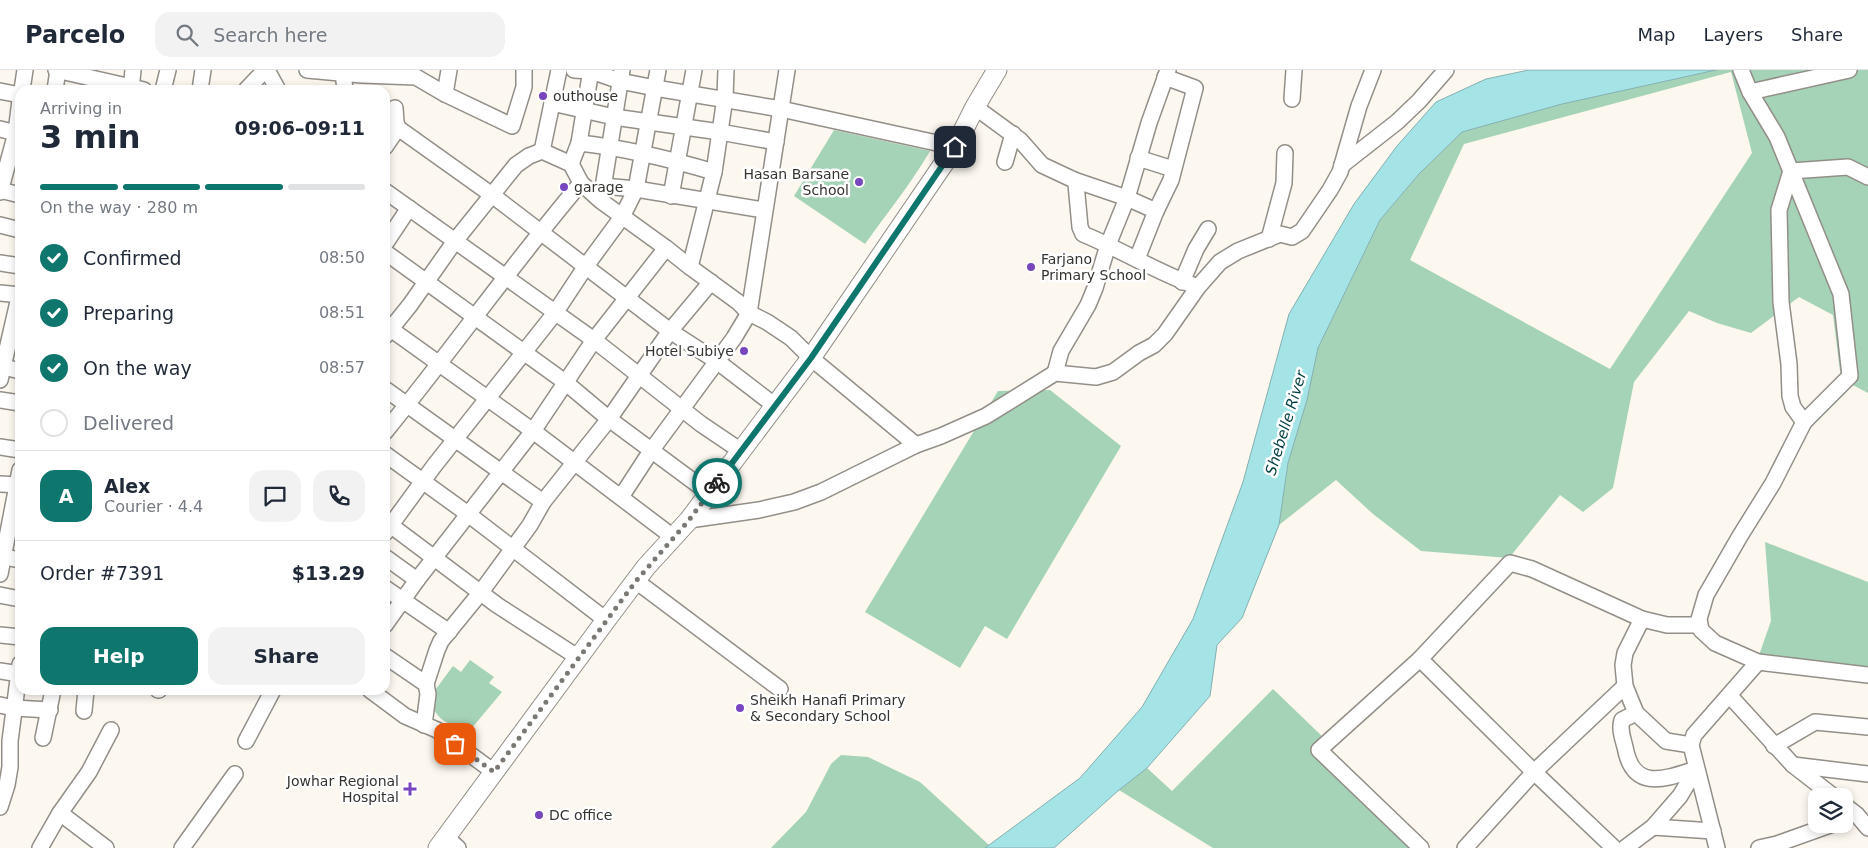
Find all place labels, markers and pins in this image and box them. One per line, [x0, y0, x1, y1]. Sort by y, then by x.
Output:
place label: outhouse [553, 88, 618, 104]
marker: outhouse [537, 90, 549, 102]
pin [934, 126, 976, 168]
place label: Hasan Barsane School [743, 166, 849, 198]
marker: Hasan Barsane School [853, 176, 865, 188]
place label: garage [574, 179, 623, 195]
marker: garage [558, 181, 570, 193]
place label: Farjano Primary School [1041, 251, 1146, 283]
marker: Farjano Primary School [1025, 261, 1037, 273]
place label: Hotel Subiye [645, 343, 734, 359]
marker: Hotel Subiye [738, 345, 750, 357]
place label: Sheikh Hanafi Primary & Secondary School [750, 692, 906, 724]
marker: Sheikh Hanafi Primary & Secondary School [734, 702, 746, 714]
pin [434, 723, 476, 765]
place label: Jowhar Regional Hospital [286, 773, 399, 805]
marker: Jowhar Regional Hospital [403, 782, 417, 796]
place label: DC office [549, 807, 612, 823]
marker: DC office [533, 809, 545, 821]

